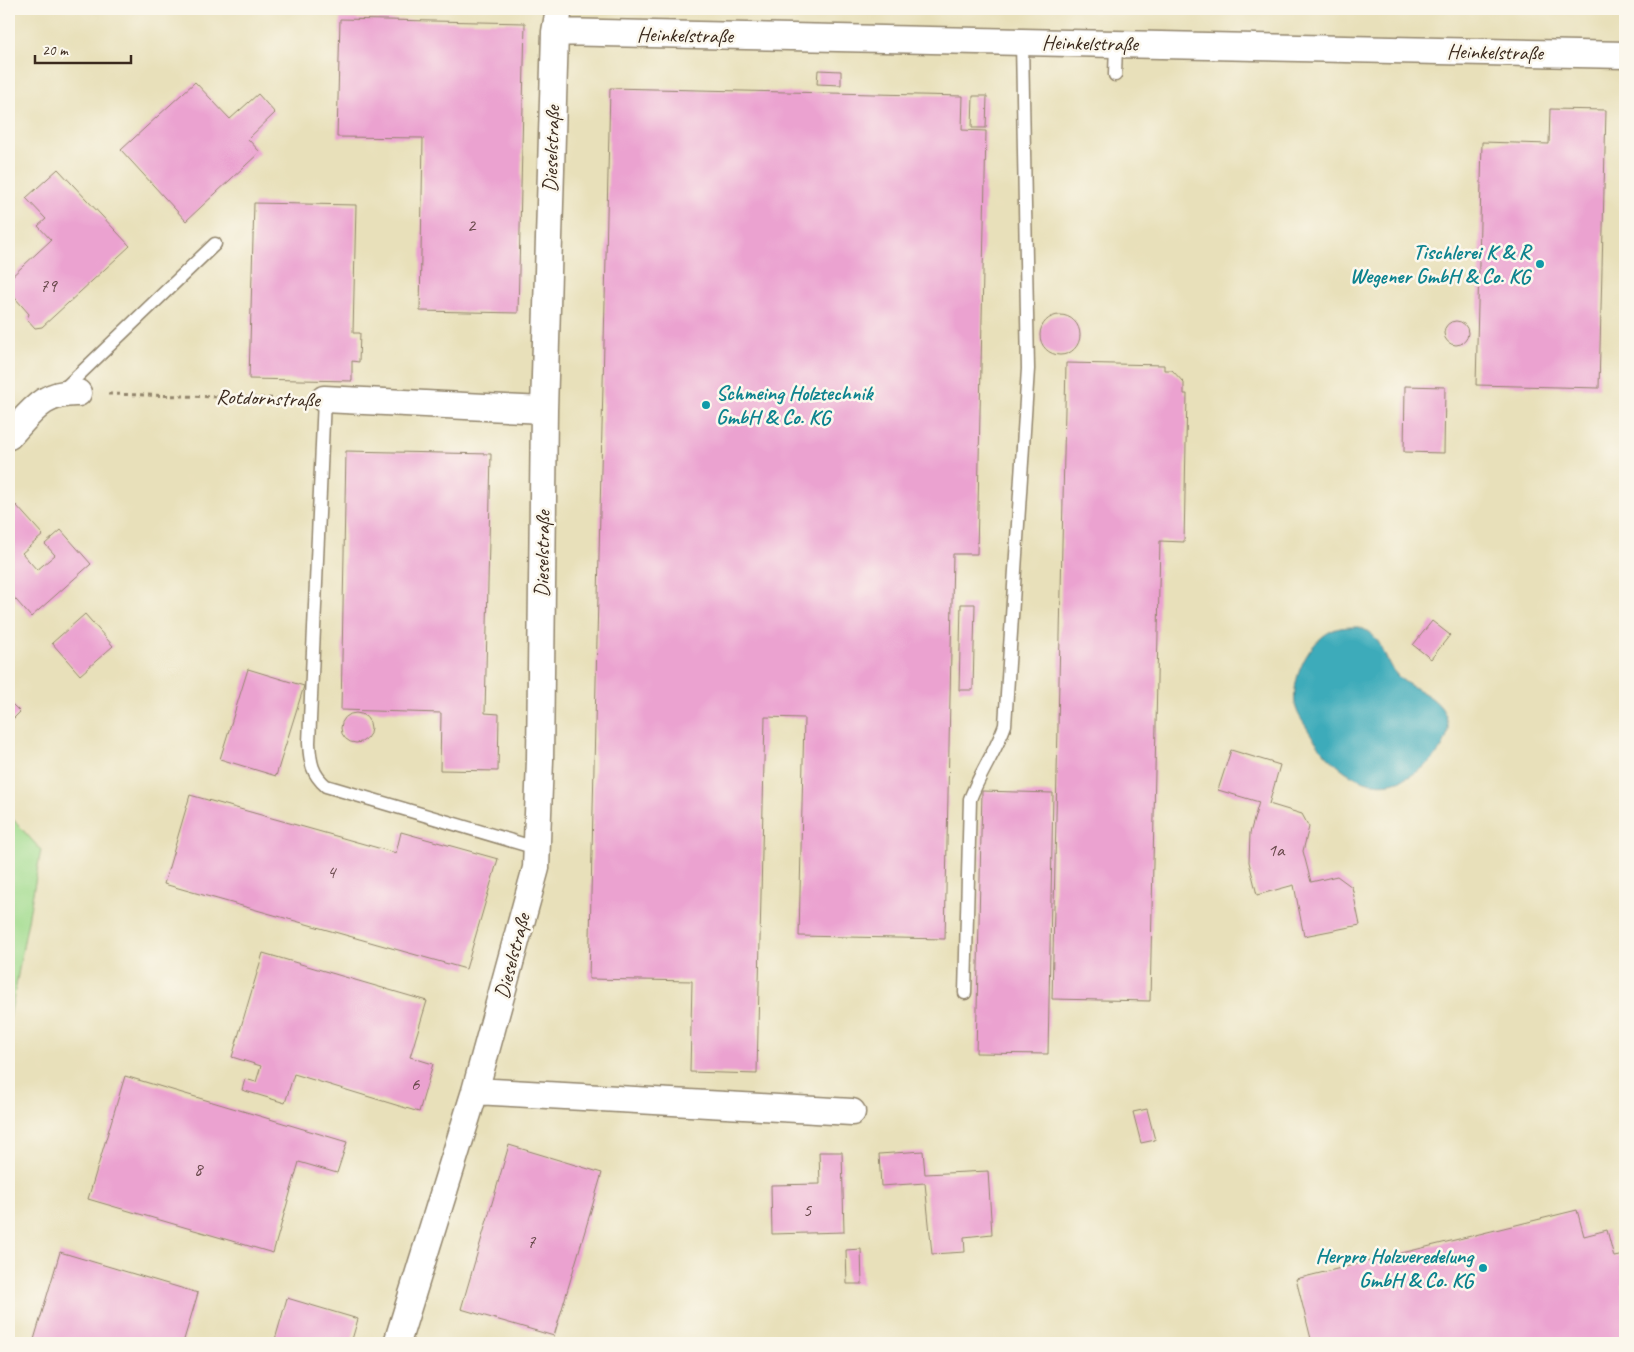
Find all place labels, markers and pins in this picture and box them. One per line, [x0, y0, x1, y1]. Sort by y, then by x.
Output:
place label: Tischlerei K & R Wegener GmbH & Co. KG [1350, 239, 1534, 289]
marker: Tischlerei K & R Wegener GmbH & Co. KG [1534, 258, 1546, 270]
place label: Schmeing Holztechnik GmbH & Co. KG [716, 380, 874, 430]
marker: Schmeing Holztechnik GmbH & Co. KG [700, 399, 712, 411]
place label: Herpro Holzveredelung GmbH & Co. KG [1315, 1243, 1475, 1293]
marker: Herpro Holzveredelung GmbH & Co. KG [1477, 1262, 1489, 1274]

